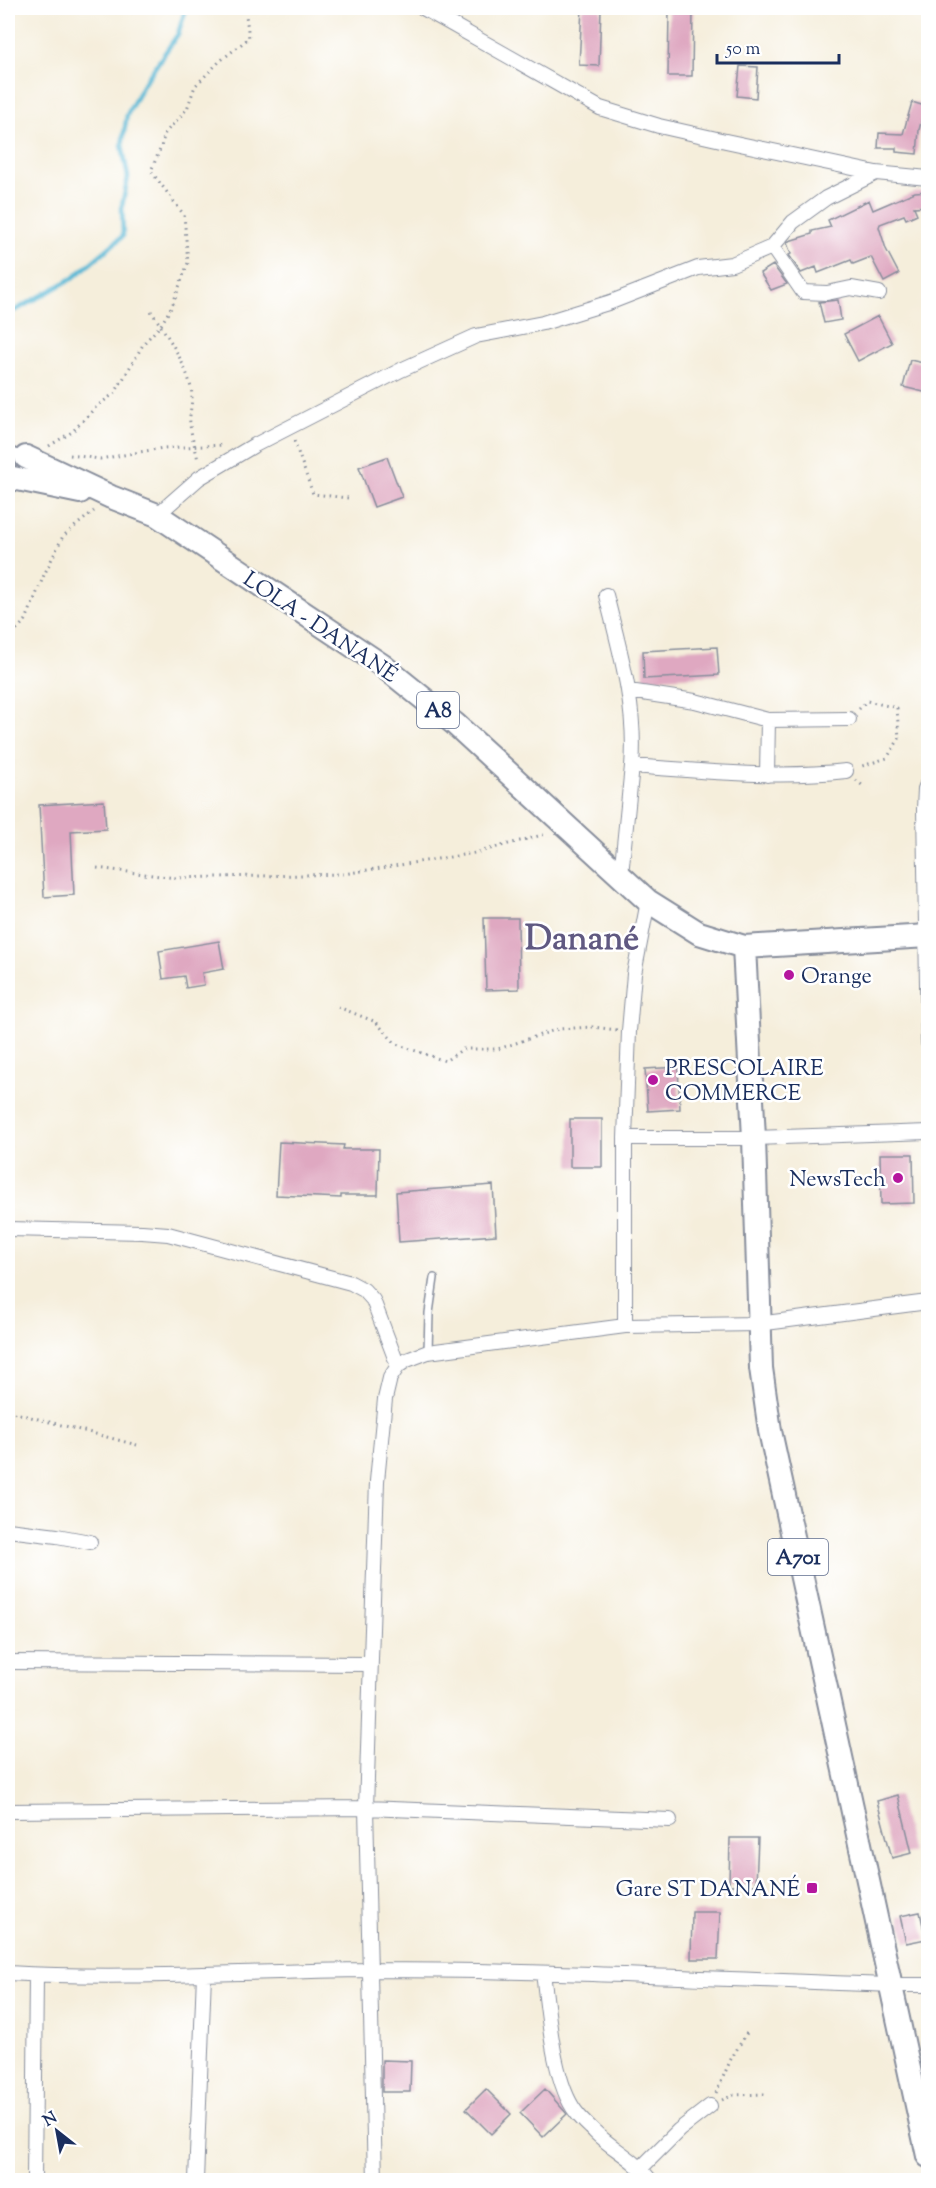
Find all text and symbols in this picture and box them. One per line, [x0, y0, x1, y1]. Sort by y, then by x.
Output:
scale bar [717, 27, 838, 65]
text: 50 m [725, 37, 761, 63]
street label: LOLA - DANANÉ [236, 564, 404, 692]
road number: A8 [417, 692, 459, 728]
district label: Danané [525, 916, 639, 965]
place label: Orange [801, 962, 872, 994]
marker: Orange [782, 968, 796, 982]
place label: PRESCOLAIRE COMMERCE [665, 1054, 824, 1111]
marker: PRESCOLAIRE COMMERCE [646, 1073, 660, 1087]
place label: NewsTech [789, 1165, 886, 1197]
marker: NewsTech [891, 1171, 905, 1185]
road number: A701 [768, 1539, 828, 1575]
place label: Gare ST DANANÉ [616, 1874, 800, 1907]
marker: Gare ST DANANÉ [805, 1881, 819, 1895]
north arrow [27, 2101, 87, 2161]
text: N [39, 2107, 62, 2133]

